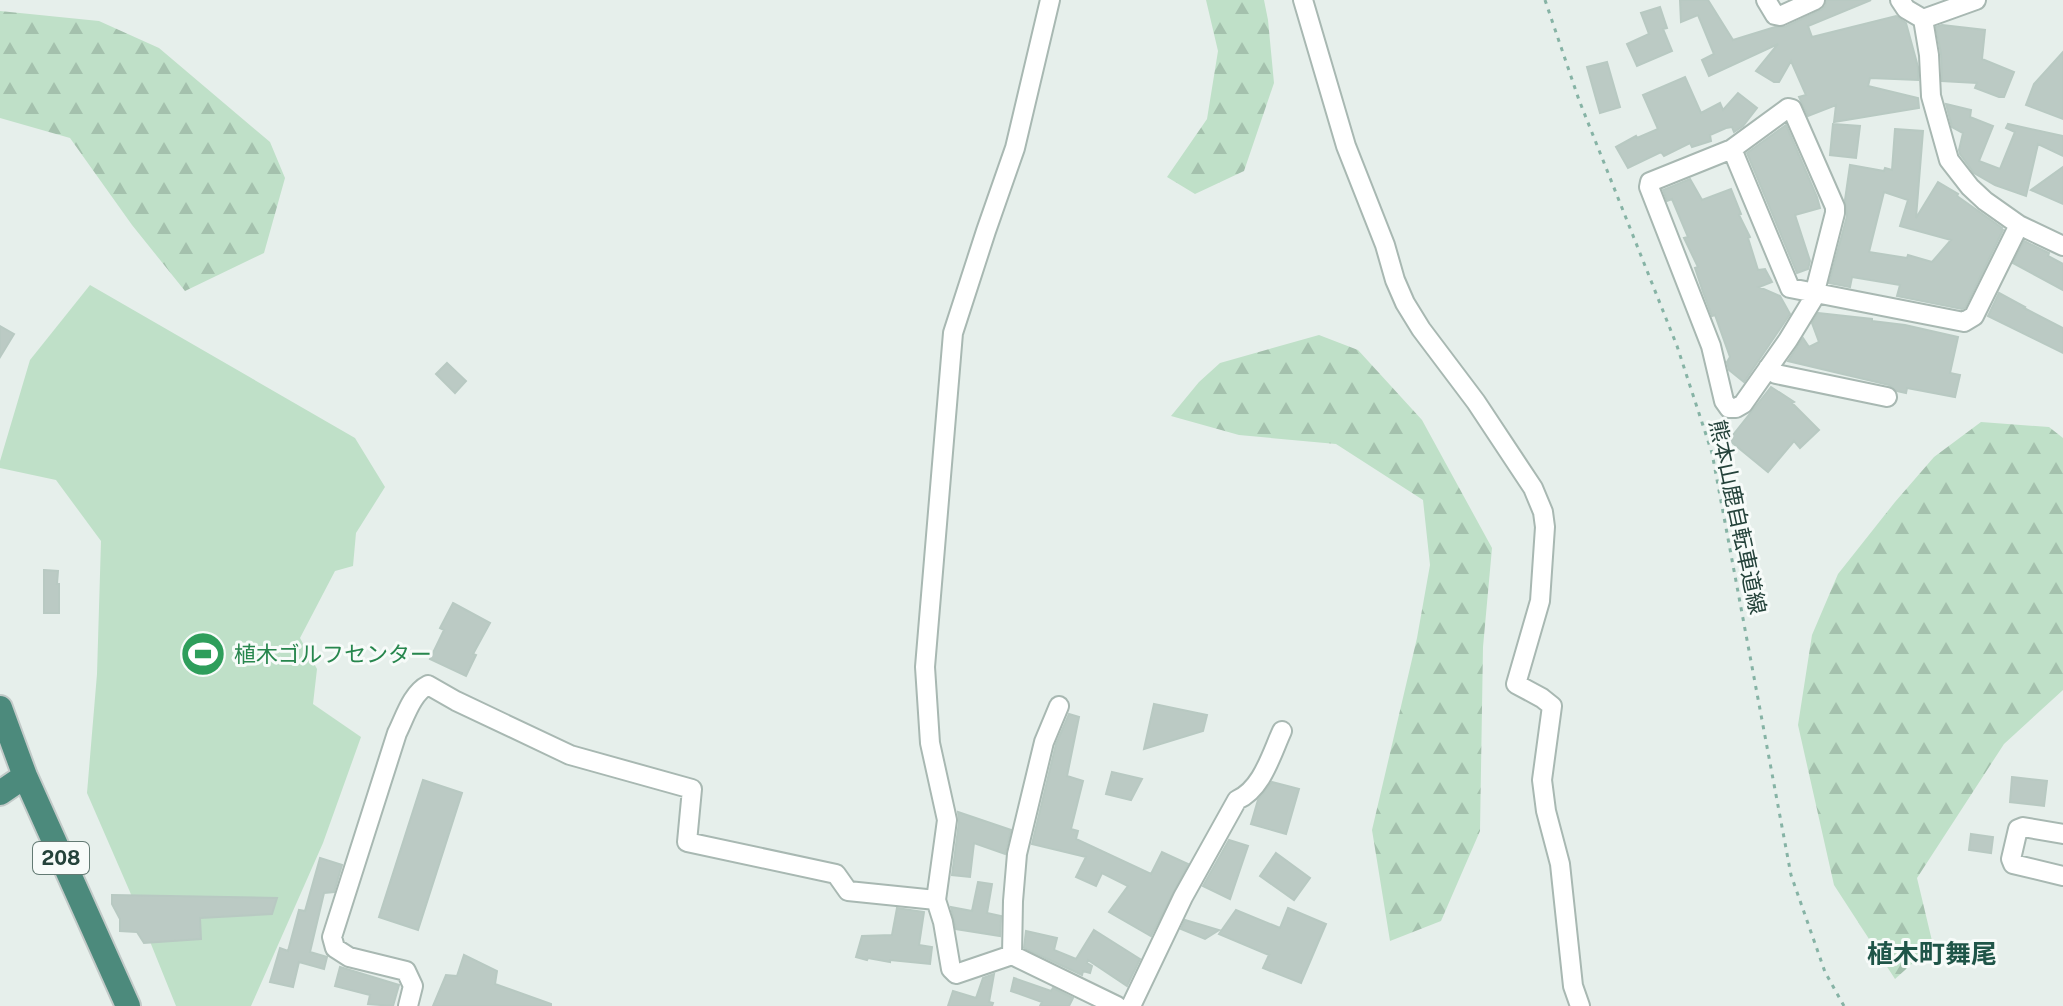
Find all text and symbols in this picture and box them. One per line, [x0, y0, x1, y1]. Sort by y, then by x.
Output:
street label: 熊本山鹿自転車道線 [1705, 417, 1771, 617]
sports icon: 植木ゴルフセンター [179, 630, 227, 678]
place label: 植木ゴルフセンター [234, 641, 432, 667]
road number: 208 [33, 842, 89, 874]
district label: 植木町舞尾 [1867, 938, 1997, 969]

